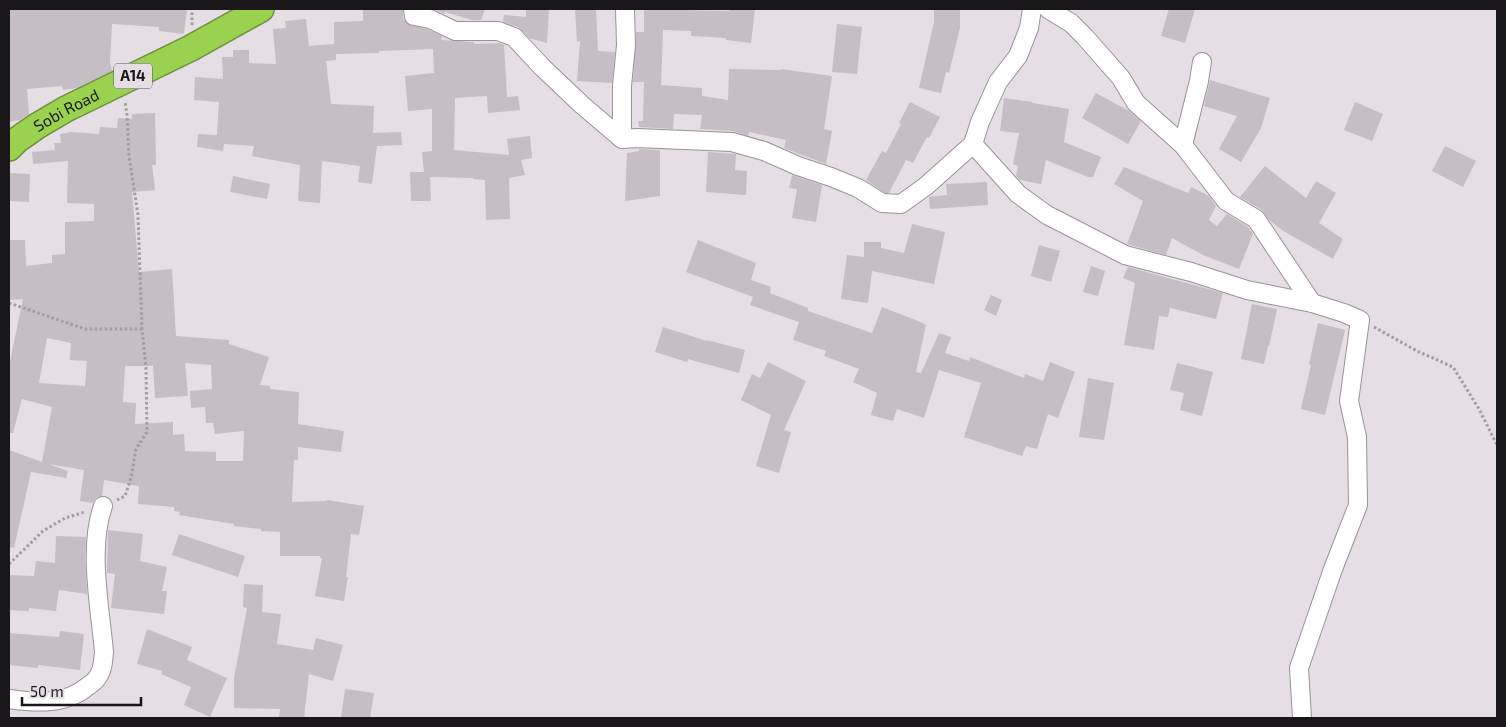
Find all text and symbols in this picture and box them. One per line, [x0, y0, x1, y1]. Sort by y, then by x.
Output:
road number: A14 [114, 64, 152, 88]
street label: Sobi Road [30, 84, 102, 135]
scale bar [22, 674, 141, 706]
text: 50 m [30, 682, 64, 700]

